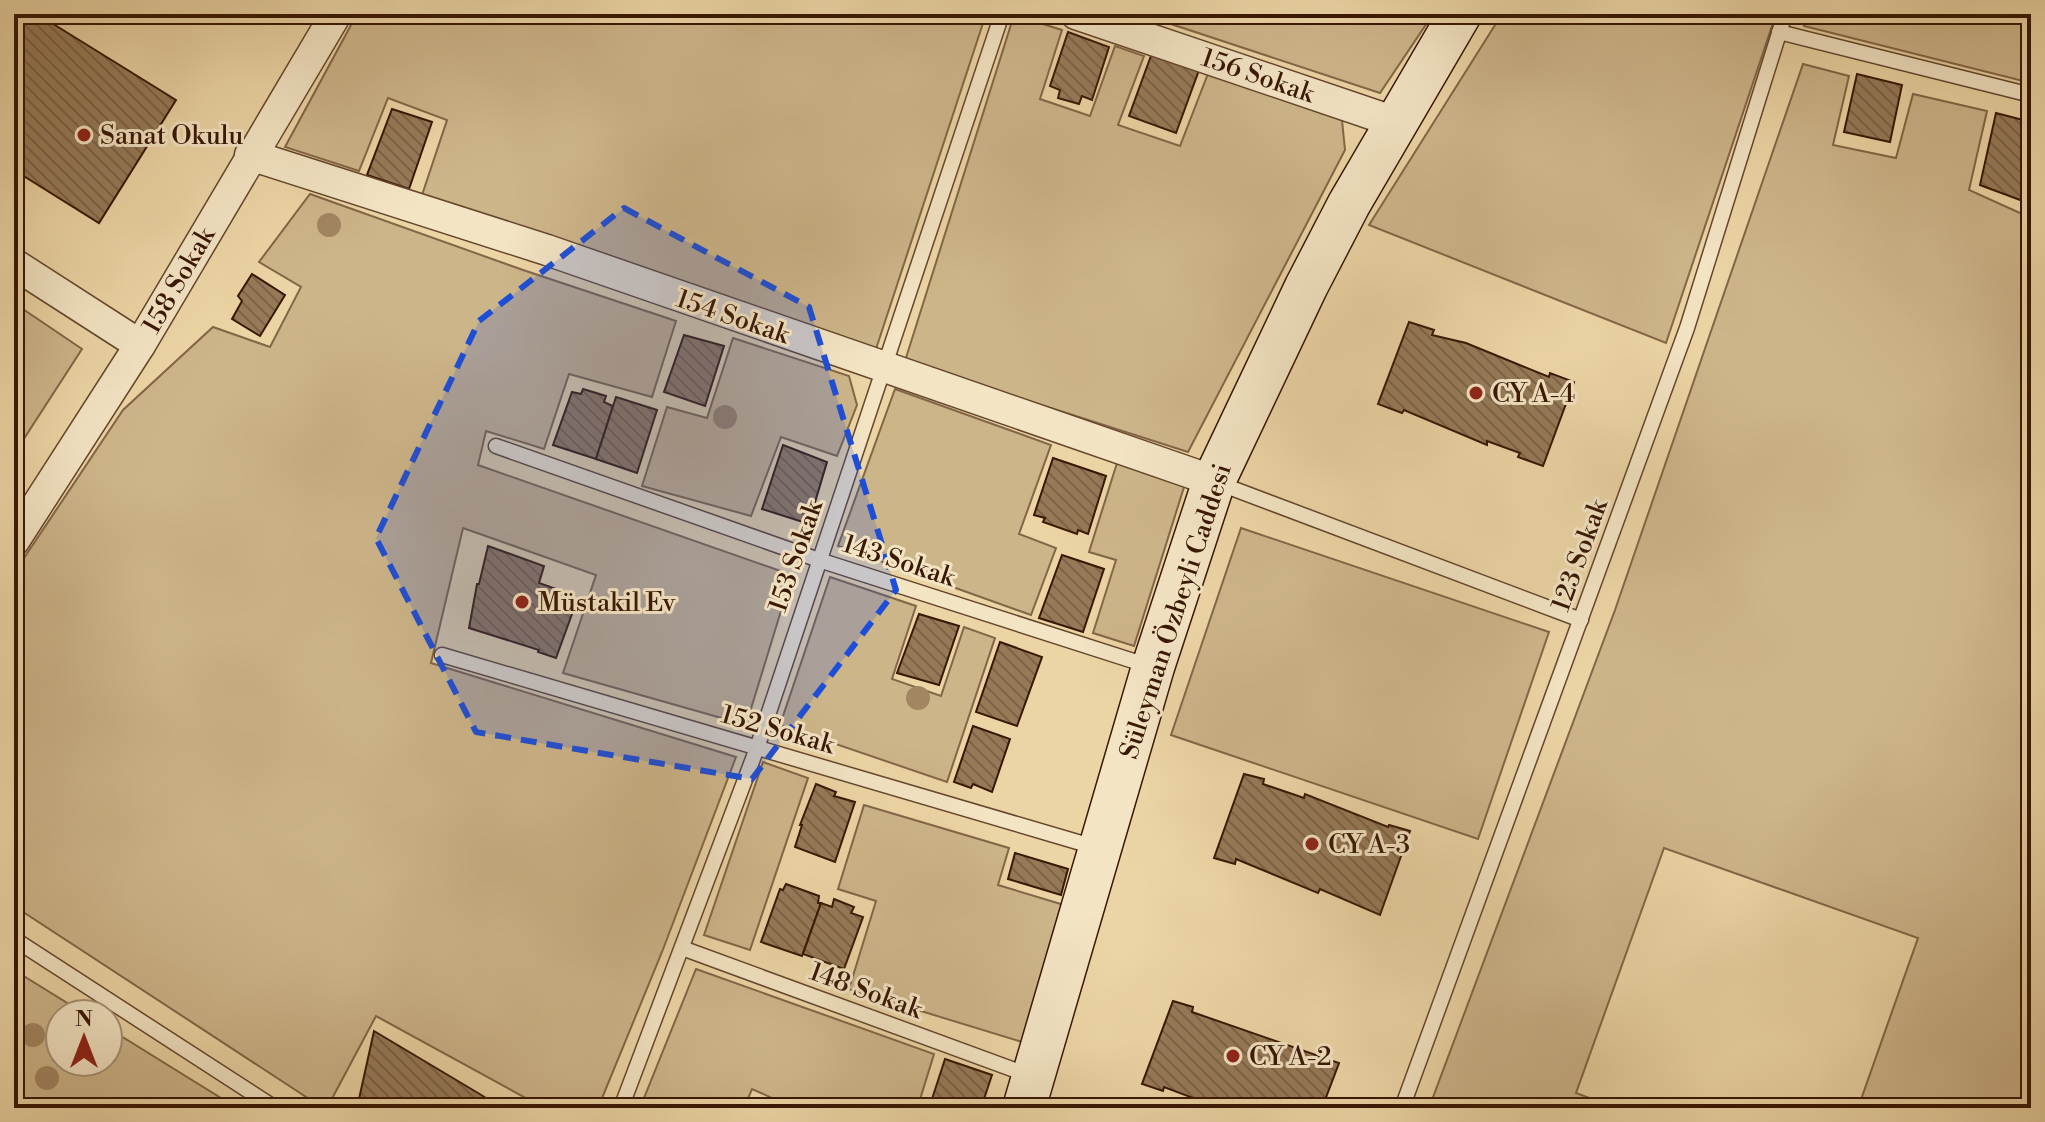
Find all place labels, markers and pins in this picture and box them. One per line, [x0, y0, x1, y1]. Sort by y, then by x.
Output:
place label: Sanat Okulu [100, 120, 243, 152]
marker: Sanat Okulu [75, 126, 93, 144]
place label: CY A-4 [1492, 378, 1575, 410]
marker: CY A-4 [1467, 384, 1485, 402]
place label: Müstakil Ev [538, 587, 677, 619]
marker: Müstakil Ev [513, 593, 531, 611]
place label: CY A-3 [1328, 829, 1410, 861]
marker: CY A-3 [1303, 835, 1321, 853]
place label: CY A-2 [1249, 1041, 1332, 1073]
marker: CY A-2 [1224, 1047, 1242, 1065]

